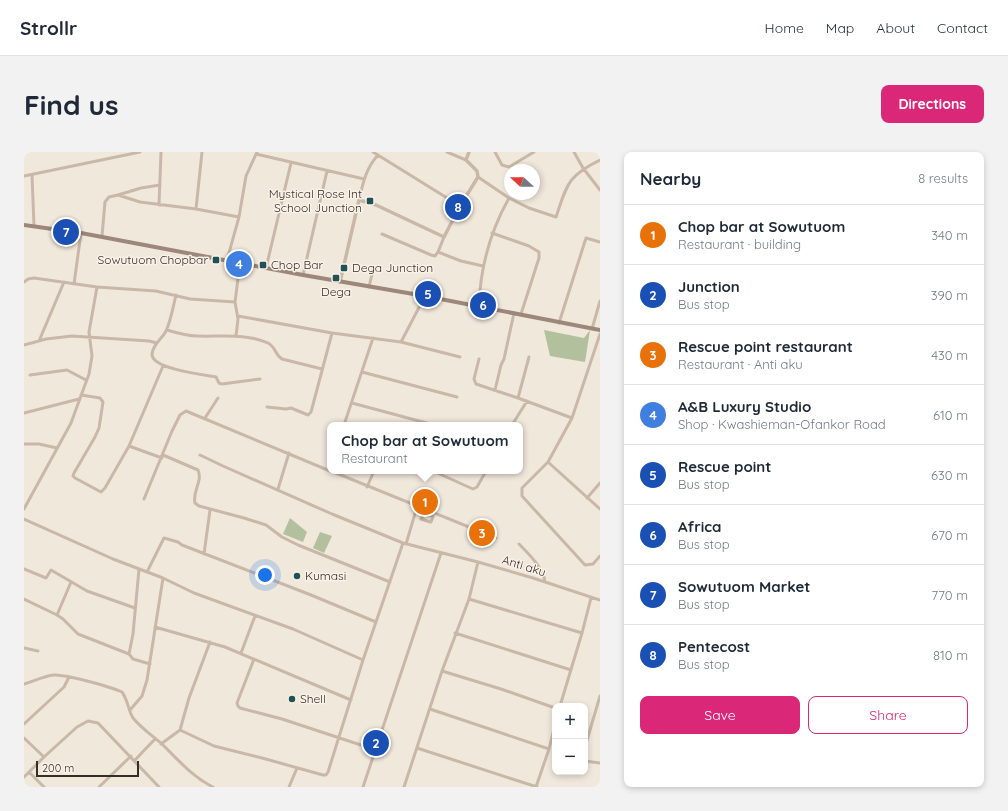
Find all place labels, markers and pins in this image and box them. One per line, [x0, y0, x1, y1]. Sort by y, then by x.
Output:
place label: Mystical Rose Int School Junction [269, 186, 362, 215]
pin: 8 [445, 192, 471, 222]
marker: Mystical Rose Int School Junction [365, 196, 375, 206]
pin: 7 [53, 217, 79, 247]
pin: 4 [226, 249, 252, 279]
place label: Sowutuom Chopbar [97, 252, 208, 267]
marker: Sowutuom Chopbar [211, 255, 221, 265]
place label: Chop Bar [271, 257, 324, 272]
marker: Chop Bar [258, 260, 268, 270]
place label: Dega Junction [352, 260, 433, 275]
marker: Dega Junction [339, 263, 349, 273]
marker: Dega [331, 273, 341, 283]
pin: 5 [415, 279, 441, 309]
place label: Dega [321, 284, 351, 299]
pin: 6 [470, 290, 496, 320]
pin: 1 [412, 487, 438, 517]
pin: 3 [469, 518, 495, 548]
place label: Kumasi [305, 568, 346, 583]
marker: Kumasi [292, 571, 302, 581]
place label: Shell [300, 691, 326, 706]
marker: Shell [287, 694, 297, 704]
pin: 2 [363, 728, 389, 758]

